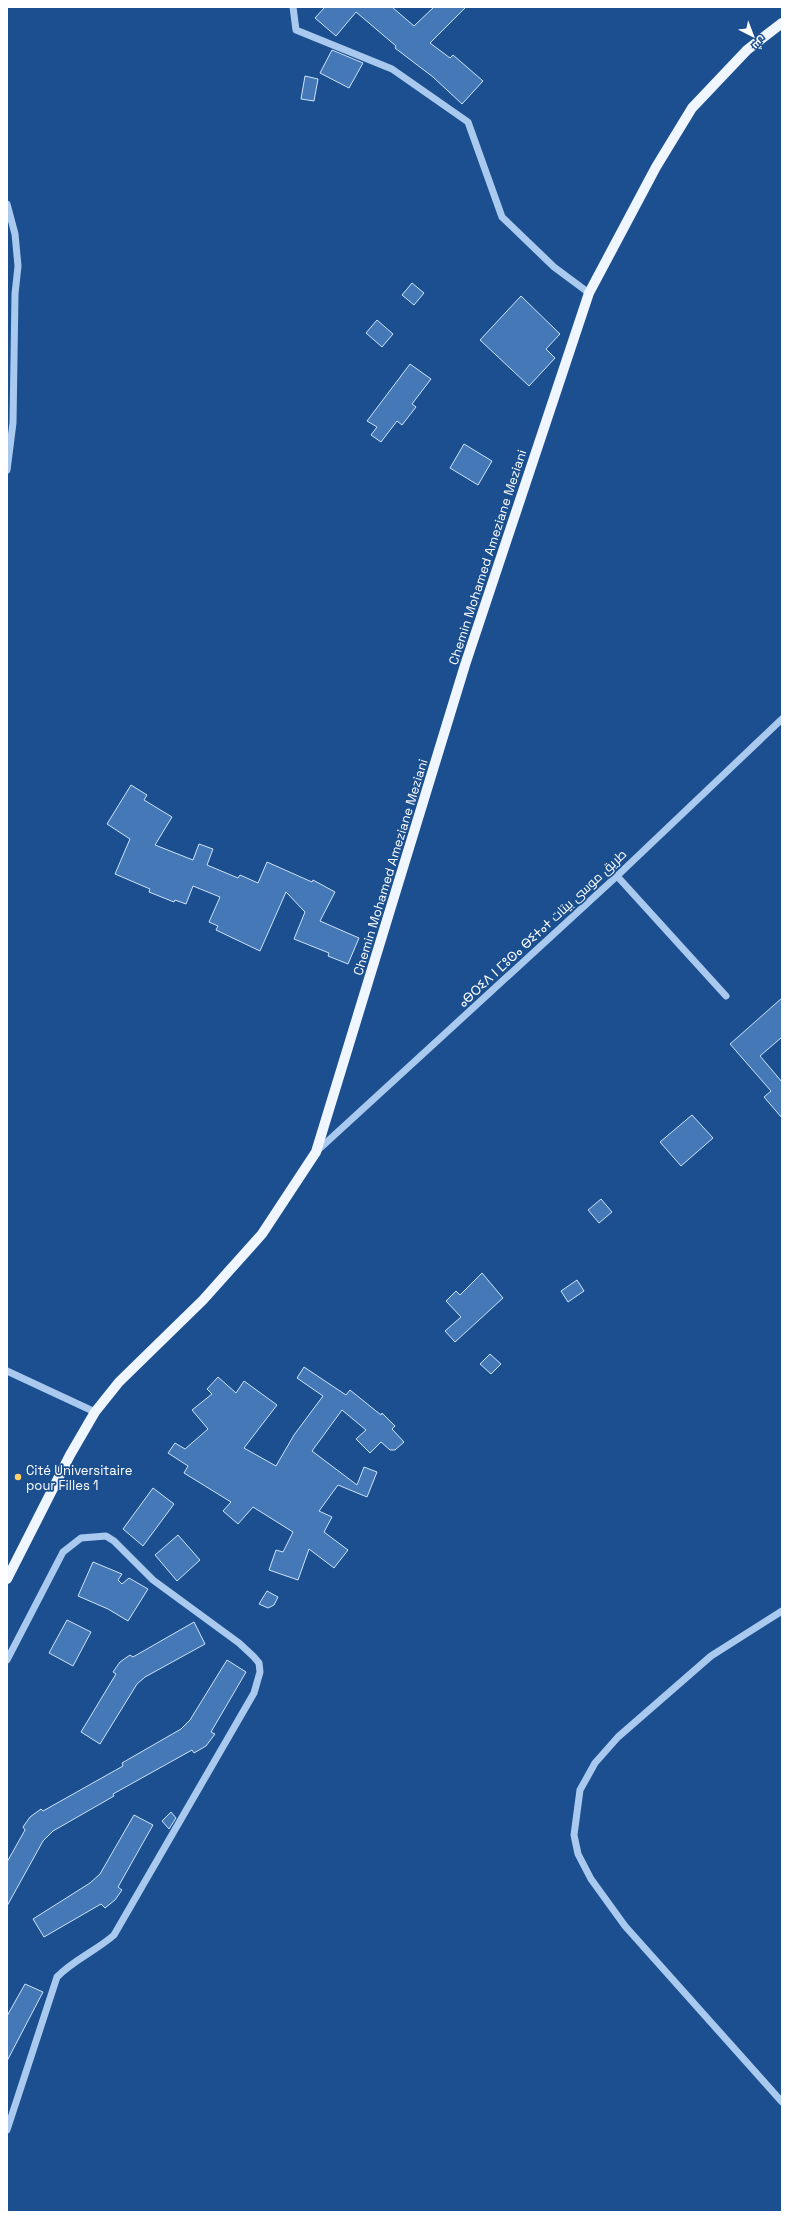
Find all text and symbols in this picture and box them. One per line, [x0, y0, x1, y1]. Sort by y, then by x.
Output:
north arrow [733, 16, 773, 56]
text: ش [750, 34, 770, 53]
street label: Chemin Mohamed Ameziane Meziani [445, 447, 530, 667]
street label: Chemin Mohamed Ameziane Meziani [349, 757, 432, 977]
street label: ⴰⴱⵔⵉⴷ ⵏ ⵎⵓⵙⴰ ⴱⵉⵜⴰⵜ طريق موسى بيتات [455, 846, 630, 1011]
place label: Cité Universitaire pour Filles 1 [26, 1462, 132, 1494]
marker: Cité Universitaire pour Filles 1 [13, 1472, 23, 1482]

